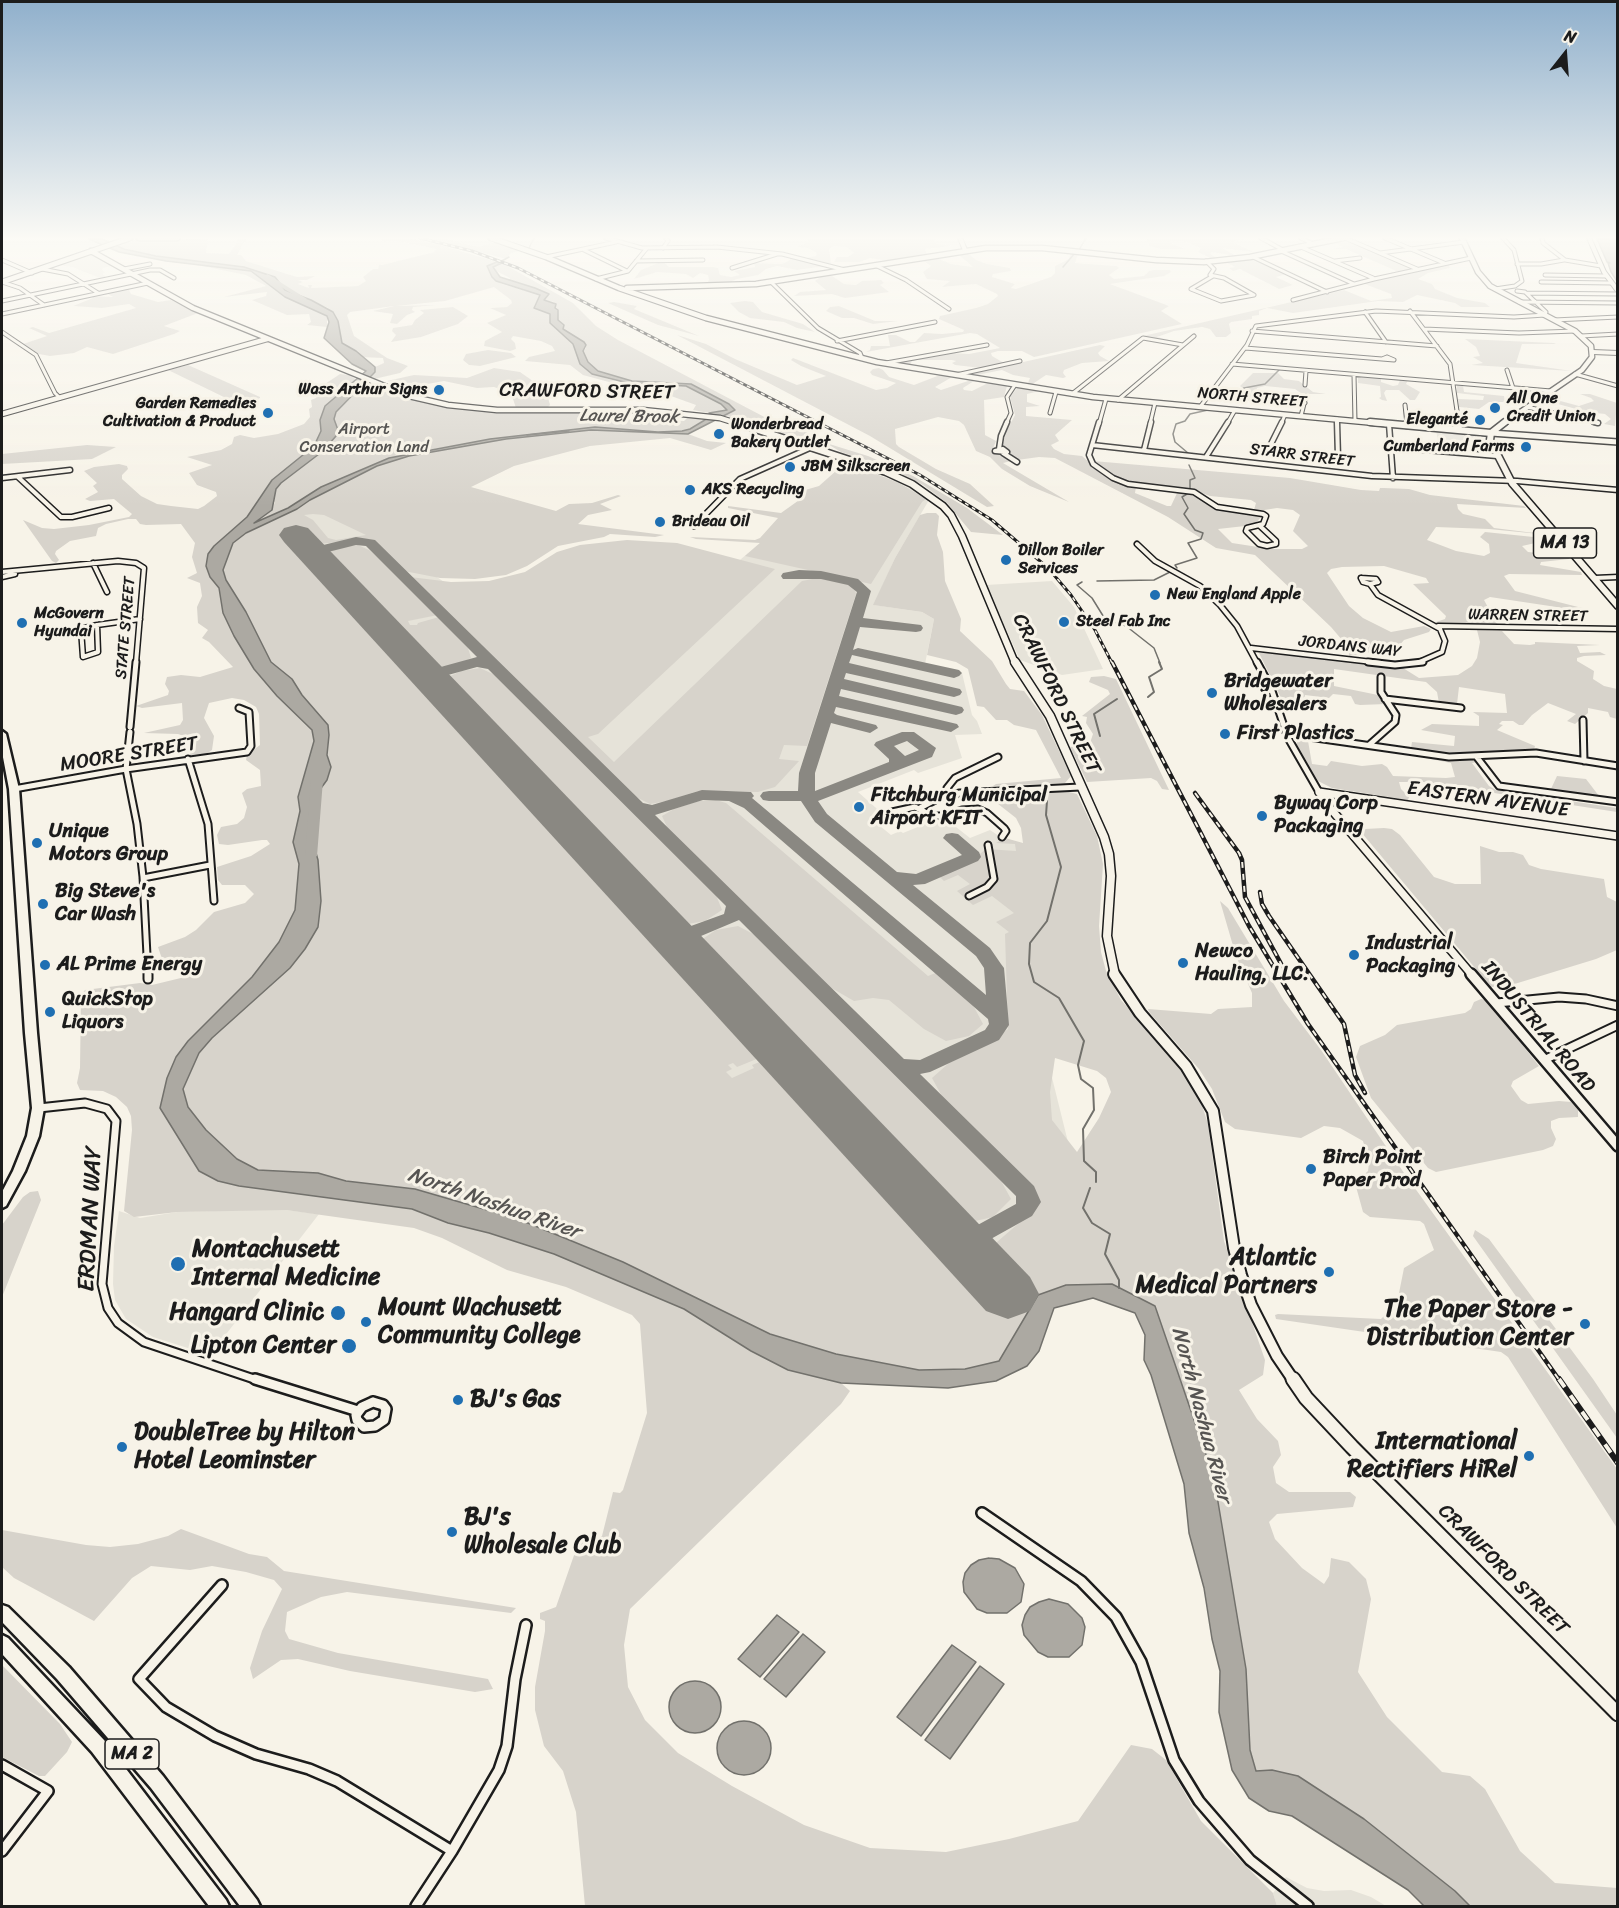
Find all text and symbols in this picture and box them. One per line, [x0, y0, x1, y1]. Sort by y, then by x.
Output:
text: N [1561, 21, 1580, 52]
north arrow [1535, 24, 1595, 84]
street label: CRAWFORD STREET [499, 378, 675, 406]
place label: Wass Arthur Signs [298, 380, 427, 400]
marker: Wass Arthur Signs [432, 383, 446, 397]
street label: NORTH STREET [1197, 384, 1307, 412]
place label: All One Credit Union [1507, 389, 1596, 427]
place label: Garden Remedies Cultivation & Product [103, 394, 256, 432]
marker: All One Credit Union [1488, 401, 1502, 415]
water label: Laurel Brook [579, 405, 679, 429]
marker: Garden Remedies Cultivation & Product [261, 406, 275, 420]
place label: Eleganté [1406, 410, 1468, 430]
marker: Eleganté [1473, 413, 1487, 427]
place label: Wonderbread Bakery Outlet [731, 415, 830, 453]
park label: Airport Conservation Land [299, 420, 429, 458]
marker: Wonderbread Bakery Outlet [712, 427, 726, 441]
place label: Cumberland Farms [1384, 437, 1514, 457]
street label: STARR STREET [1249, 440, 1355, 472]
marker: Cumberland Farms [1519, 440, 1533, 454]
place label: JBM Silkscreen [802, 457, 910, 477]
marker: JBM Silkscreen [783, 460, 797, 474]
place label: AKS Recycling [702, 480, 804, 500]
marker: AKS Recycling [683, 483, 697, 497]
place label: Brideau Oil [672, 512, 750, 532]
marker: Brideau Oil [653, 515, 667, 529]
road number: MA 13 [1534, 528, 1596, 558]
place label: Dillon Boiler Services [1018, 541, 1104, 579]
marker: Dillon Boiler Services [999, 553, 1013, 567]
street label: STATE STREET [112, 576, 140, 680]
place label: New England Apple [1167, 585, 1301, 605]
marker: New England Apple [1148, 588, 1162, 602]
place label: McGovern Hyundai [34, 604, 104, 642]
street label: WARREN STREET [1468, 605, 1588, 627]
street label: CRAWFORD STREET [1007, 610, 1105, 778]
place label: Steel Fab Inc [1076, 612, 1171, 632]
marker: Steel Fab Inc [1057, 615, 1071, 629]
marker: McGovern Hyundai [15, 616, 29, 630]
street label: JORDANS WAY [1298, 632, 1402, 662]
place label: Bridgewater Wholesalers [1224, 670, 1332, 717]
marker: Bridgewater Wholesalers [1205, 686, 1219, 700]
place label: First Plastics [1237, 722, 1354, 746]
marker: First Plastics [1218, 727, 1232, 741]
street label: MOORE STREET [58, 732, 200, 778]
street label: EASTERN AVENUE [1405, 777, 1571, 823]
place label: Fitchburg Municipal Airport KFIT [871, 784, 1047, 831]
place label: Byway Corp Packaging [1274, 792, 1378, 839]
marker: Fitchburg Municipal Airport KFIT [852, 800, 866, 814]
marker: Byway Corp Packaging [1255, 809, 1269, 823]
place label: Unique Motors Group [49, 820, 168, 867]
marker: Unique Motors Group [30, 836, 44, 850]
place label: Big Steve's Car Wash [55, 880, 155, 927]
marker: Big Steve's Car Wash [36, 897, 50, 911]
place label: Industrial Packaging [1366, 932, 1455, 979]
place label: Newco Hauling, LLC. [1195, 940, 1309, 987]
marker: Industrial Packaging [1347, 948, 1361, 962]
place label: AL Prime Energy [57, 953, 202, 977]
marker: Newco Hauling, LLC. [1176, 956, 1190, 970]
street label: INDUSTRIAL ROAD [1476, 956, 1600, 1098]
marker: AL Prime Energy [38, 958, 52, 972]
place label: QuickStop Liquors [62, 988, 153, 1035]
marker: QuickStop Liquors [43, 1005, 57, 1019]
street label: ERDMAN WAY [73, 1145, 109, 1293]
place label: Birch Point Paper Prod [1323, 1146, 1422, 1193]
marker: Birch Point Paper Prod [1304, 1162, 1318, 1176]
water label: North Nashua River [405, 1163, 583, 1245]
place label: Montachusett Internal Medicine [192, 1236, 380, 1292]
place label: Atlantic Medical Partners [1136, 1244, 1317, 1300]
marker: Montachusett Internal Medicine [169, 1255, 187, 1273]
marker: Atlantic Medical Partners [1322, 1265, 1336, 1279]
place label: Mount Wachusett Community College [378, 1294, 581, 1350]
place label: The Paper Store - Distribution Center [1367, 1296, 1573, 1352]
place label: Hangard Clinic [169, 1299, 324, 1327]
marker: Hangard Clinic [329, 1304, 347, 1322]
marker: Mount Wachusett Community College [359, 1315, 373, 1329]
marker: The Paper Store - Distribution Center [1578, 1317, 1592, 1331]
water label: North Nashua River [1166, 1325, 1236, 1505]
place label: Lipton Center [191, 1332, 336, 1360]
marker: Lipton Center [340, 1337, 358, 1355]
place label: BJ's Gas [470, 1386, 561, 1414]
marker: BJ's Gas [451, 1393, 465, 1407]
place label: DoubleTree by Hilton Hotel Leominster [134, 1419, 355, 1475]
place label: International Rectifiers HiRel [1347, 1428, 1517, 1484]
marker: DoubleTree by Hilton Hotel Leominster [115, 1440, 129, 1454]
marker: International Rectifiers HiRel [1522, 1449, 1536, 1463]
street label: CRAWFORD STREET [1433, 1500, 1573, 1640]
place label: BJ's Wholesale Club [464, 1504, 621, 1560]
marker: BJ's Wholesale Club [445, 1525, 459, 1539]
road number: MA 2 [105, 1739, 159, 1769]

